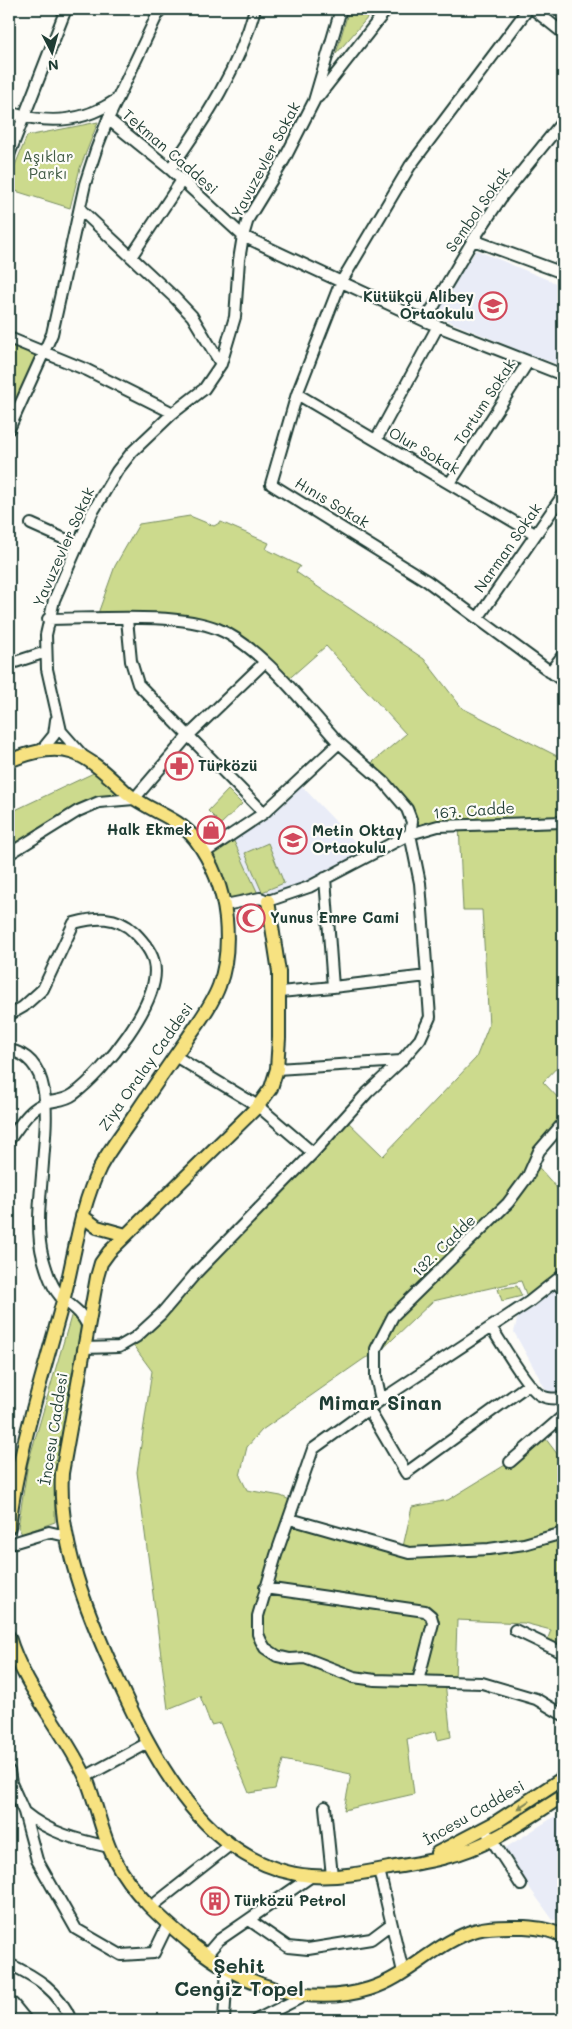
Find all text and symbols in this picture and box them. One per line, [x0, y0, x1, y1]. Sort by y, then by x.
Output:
north arrow [28, 28, 78, 78]
text: N [47, 55, 60, 75]
street label: Yavuzevler Sokak [226, 98, 304, 221]
street label: Tekman Caddesi [119, 104, 223, 198]
park label: Aşıklar Parkı [23, 146, 74, 183]
street label: Sembol Sokak [441, 163, 514, 256]
place label: Kütükçü Alibey Ortaokulu [363, 286, 474, 323]
school or university icon: Kütükçü Alibey Ortaokulu [478, 291, 508, 321]
street label: Tortum Sokak [449, 354, 520, 448]
street label: Olur Sokak [385, 422, 464, 479]
street label: Hınıs Sokak [292, 472, 373, 532]
street label: Yavuzevler Sokak [28, 484, 98, 610]
street label: Narman Sokak [469, 499, 545, 596]
pharmacy icon: Türközü [164, 751, 194, 781]
place label: Türközü [198, 755, 258, 775]
street label: 167. Cadde [432, 797, 515, 823]
shop icon: Halk Ekmek [196, 815, 226, 845]
place label: Halk Ekmek [107, 819, 192, 839]
place label: Metin Oktay Ortaokulu [312, 820, 403, 857]
school or university icon: Metin Oktay Ortaokulu [278, 825, 308, 855]
mosque icon: Yunus Emre Cami [236, 903, 266, 933]
place label: Yunus Emre Cami [270, 907, 400, 927]
street label: Ziya Oralay Caddesi [94, 999, 197, 1134]
street label: 132. Cadde [407, 1210, 480, 1281]
street label: İncesu Caddesi [34, 1371, 72, 1486]
district label: Mimar Sinan [318, 1389, 442, 1415]
street label: İncesu Caddesi [419, 1775, 528, 1849]
one-way arrow [516, 1800, 529, 1809]
building icon: Türközü Petrol [200, 1886, 230, 1916]
place label: Türközü Petrol [234, 1890, 346, 1910]
district label: Şehit Cengiz Topel [174, 1952, 304, 2001]

